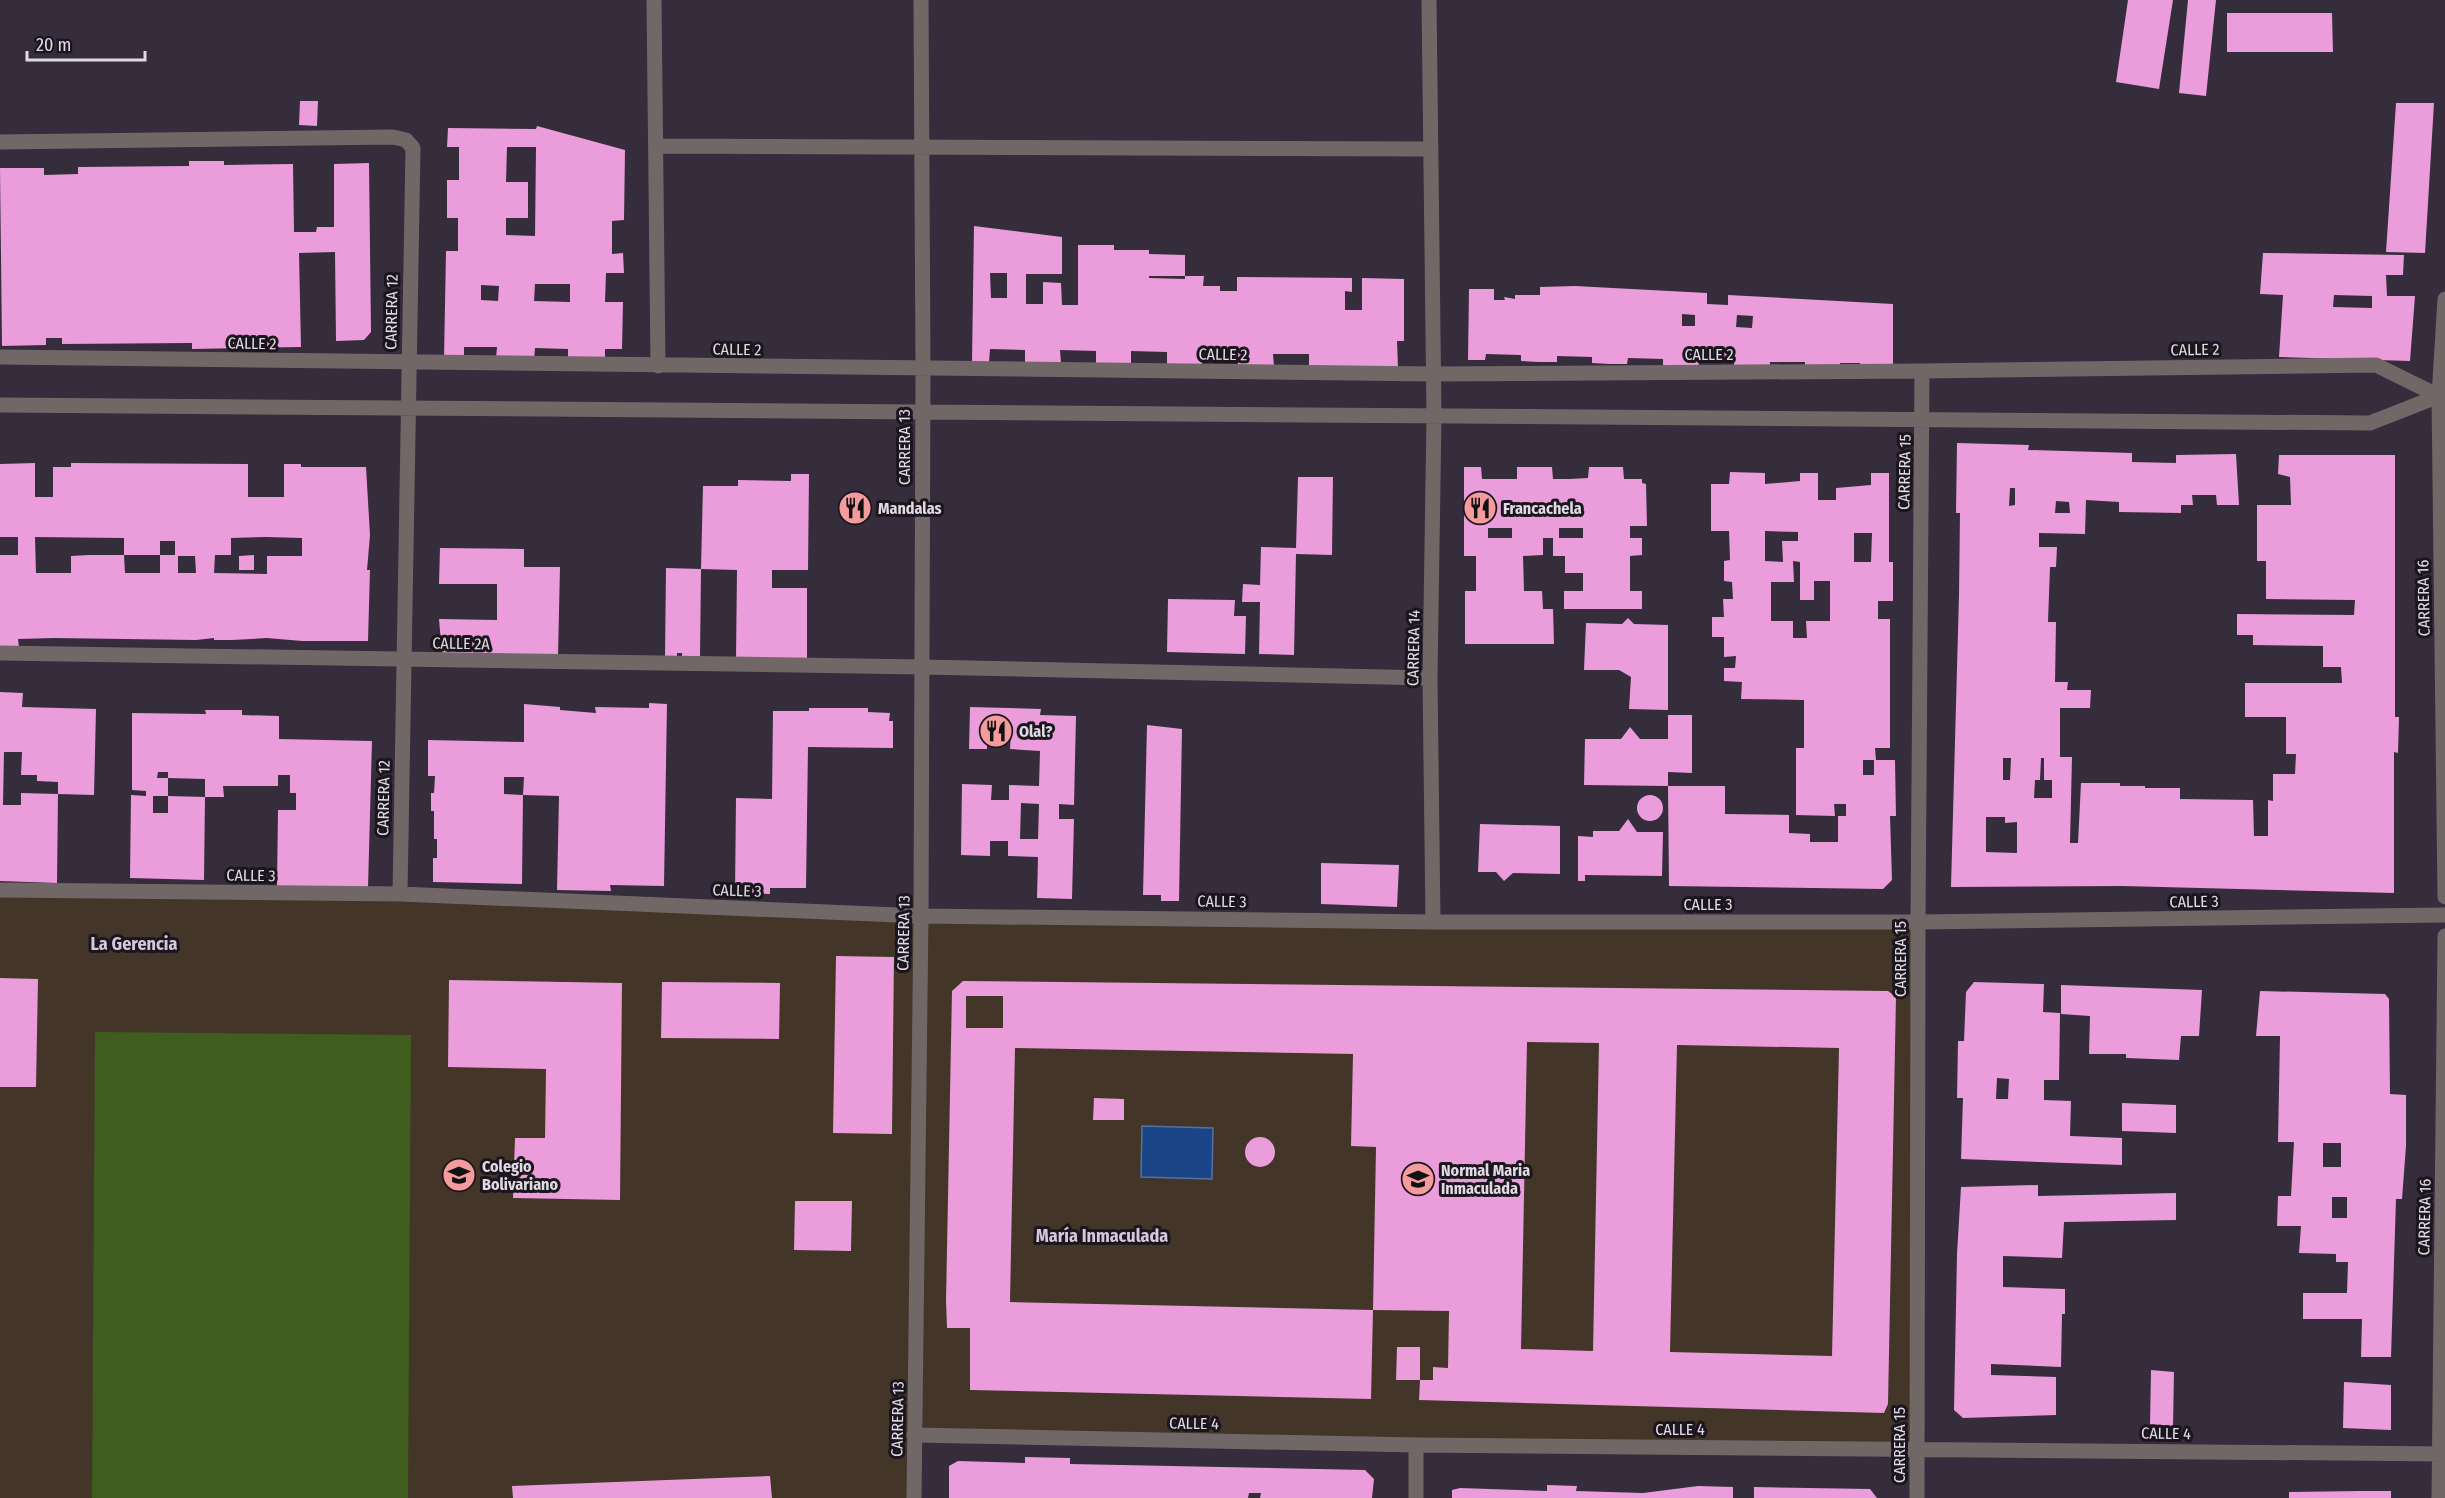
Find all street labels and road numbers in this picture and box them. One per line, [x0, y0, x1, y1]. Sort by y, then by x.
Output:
street label: CARRERA 12 [381, 274, 402, 350]
street label: CALLE 2 [227, 334, 277, 353]
street label: CALLE 2 [712, 340, 762, 359]
street label: CALLE 2 [2170, 340, 2220, 359]
street label: CALLE 2 [1198, 345, 1248, 364]
street label: CALLE 2 [1684, 345, 1734, 364]
street label: CARRERA 13 [895, 409, 914, 485]
street label: CARRERA 15 [1894, 434, 1915, 510]
street label: CARRERA 16 [2413, 559, 2434, 636]
street label: CARRERA 14 [1403, 609, 1424, 686]
street label: CALLE 2A [432, 633, 490, 654]
street label: CARRERA 12 [373, 760, 394, 836]
street label: CALLE 3 [226, 866, 276, 885]
street label: CALLE 3 [712, 880, 762, 901]
street label: CALLE 3 [1197, 892, 1247, 911]
street label: CALLE 3 [2169, 892, 2219, 911]
street label: CARRERA 13 [893, 895, 914, 971]
street label: CALLE 3 [1683, 895, 1733, 914]
street label: CARRERA 15 [1891, 921, 1910, 997]
street label: CARRERA 16 [2414, 1179, 2435, 1255]
street label: CARRERA 13 [887, 1381, 908, 1457]
street label: CARRERA 15 [1890, 1407, 1909, 1483]
street label: CALLE 4 [1169, 1414, 1219, 1433]
street label: CALLE 4 [1655, 1420, 1705, 1439]
street label: CALLE 4 [2141, 1424, 2191, 1443]

